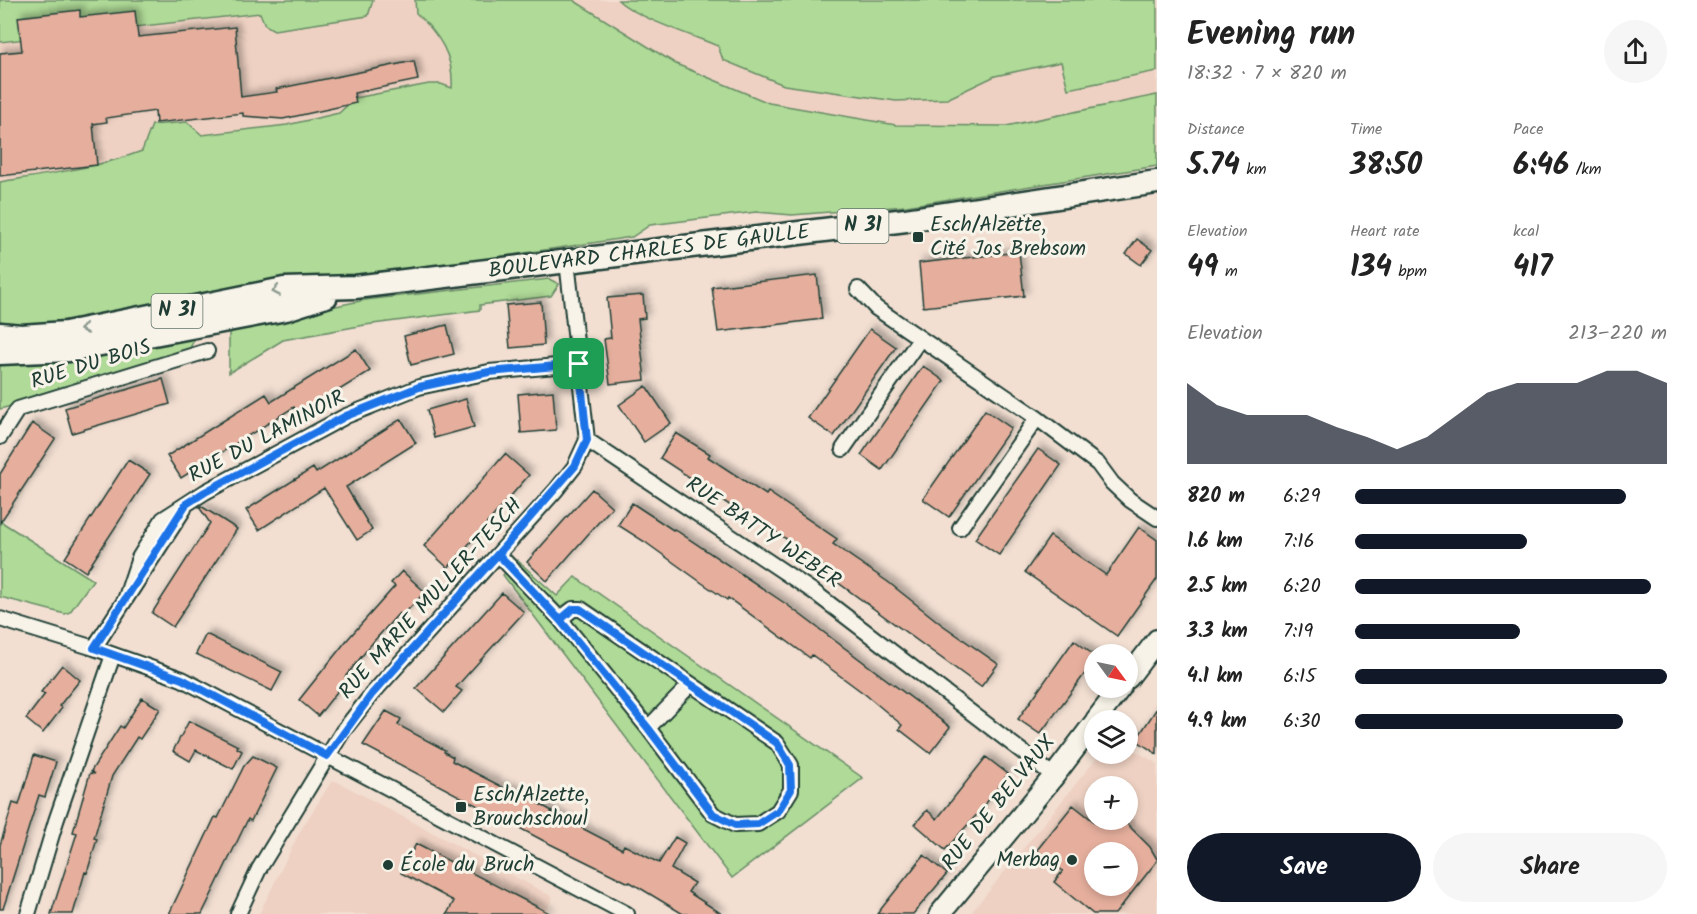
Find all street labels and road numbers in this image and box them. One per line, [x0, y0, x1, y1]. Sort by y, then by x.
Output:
road number: N 31 [838, 209, 888, 243]
street label: BOULEVARD CHARLES DE GAULLE [487, 216, 812, 288]
road number: N 31 [152, 294, 202, 328]
street label: RUE DU BOIS [27, 331, 155, 399]
street label: RUE DU LAMINOIR [183, 382, 351, 492]
street label: RUE BATTY WEBER [679, 469, 847, 597]
street label: RUE MARIE MULLER-TESCH [331, 491, 531, 707]
street label: RUE DE BELVAUX [934, 727, 1065, 878]

